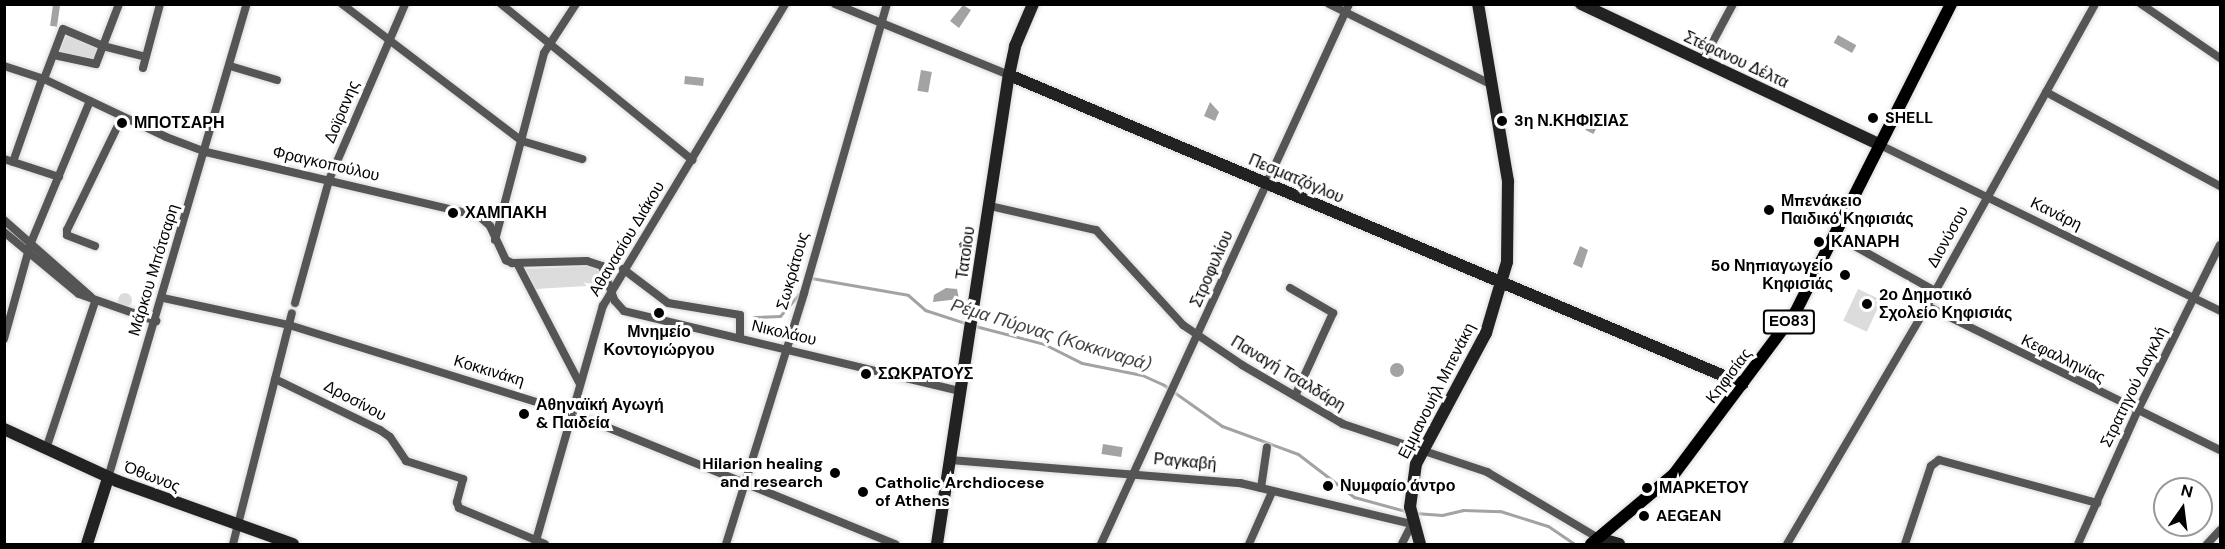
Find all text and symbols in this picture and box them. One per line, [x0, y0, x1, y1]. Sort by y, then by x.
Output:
street label: Στέφανου Δέλτα [1681, 27, 1791, 93]
street label: Δοϊρανης [320, 78, 364, 146]
place label: SHELL [1885, 108, 1933, 128]
place label: 3η Ν.ΚΗΦΙΣΙΑΣ [1514, 111, 1629, 131]
marker: SHELL [1866, 111, 1880, 125]
place label: ΜΠΟΤΣΑΡΗ [134, 113, 224, 133]
marker: 3η Ν.ΚΗΦΙΣΙΑΣ [1495, 114, 1509, 128]
marker: ΜΠΟΤΣΑΡΗ [115, 116, 129, 130]
street label: Φραγκοπούλου [271, 142, 381, 186]
street label: Πεσματζόγλου [1246, 150, 1346, 208]
street label: Αθανασίου Διάκου [585, 178, 669, 300]
place label: Μπενάκειο Παιδικό Κηφισιάς [1781, 191, 1914, 229]
street label: Κανάρη [2027, 193, 2085, 235]
street label: Μάρκου Μπότσαρη [125, 202, 183, 338]
place label: ΧΑΜΠΑΚΗ [465, 203, 547, 223]
marker: Μπενάκειο Παιδικό Κηφισιάς [1762, 203, 1776, 217]
street label: Διονύσου [1923, 203, 1973, 271]
marker: ΧΑΜΠΑΚΗ [446, 206, 460, 220]
street label: Τατοΐου [953, 225, 979, 281]
street label: Στροφυλίου [1187, 228, 1237, 310]
street label: Σωκράτους [773, 230, 813, 312]
place label: ΚΑΝΑΡΗ [1831, 232, 1899, 252]
marker: ΚΑΝΑΡΗ [1812, 235, 1826, 249]
place label: 5ο Νηπιαγωγείο Κηφισιάς [1710, 256, 1833, 294]
marker: 5ο Νηπιαγωγείο Κηφισιάς [1838, 268, 1852, 282]
place label: 2ο Δημοτικό Σχολείο Κηφισιάς [1879, 285, 2012, 323]
water label: Ρέμα Πύρνας (Κοκκιναρά) [948, 294, 1154, 376]
marker: 2ο Δημοτικό Σχολείο Κηφισιάς [1860, 297, 1874, 311]
marker: Μνημείο Κοντογιώργου [652, 306, 666, 320]
road number: ΕΟ83 [1762, 310, 1816, 334]
street label: Νικολάου [750, 316, 818, 350]
street label: Εμμανουήλ Μπενάκη [1394, 320, 1480, 462]
place label: Μνημείο Κοντογιώργου [603, 322, 715, 360]
street label: Στρατηγού Δαγκλή [2096, 324, 2172, 450]
street label: Κεφαλληνίας [2018, 330, 2108, 388]
street label: Παναγή Τσαλδάρη [1227, 332, 1349, 416]
street label: Κηφισίας [1702, 345, 1756, 407]
street label: Κοκκινάκη [451, 351, 527, 391]
place label: ΣΩΚΡΑΤΟΥΣ [878, 364, 973, 384]
marker: ΣΩΚΡΑΤΟΥΣ [859, 367, 873, 381]
street label: Δροσίνου [321, 377, 389, 425]
place label: Αθηναϊκή Αγωγή & Παιδεία [536, 395, 664, 433]
marker: Αθηναϊκή Αγωγή & Παιδεία [517, 407, 531, 421]
street label: Ραγκαβή [1153, 450, 1217, 474]
place label: Hilarion healing and research [702, 454, 823, 492]
street label: Όθωνος [121, 458, 183, 496]
marker: Hilarion healing and research [828, 466, 842, 480]
place label: Catholic Archdiocese of Athens [875, 473, 1044, 511]
place label: Νυμφαίο άντρο [1340, 476, 1455, 496]
north arrow [2153, 477, 2213, 537]
place label: ΜΑΡΚΕΤΟΥ [1659, 478, 1749, 498]
marker: Νυμφαίο άντρο [1321, 479, 1335, 493]
text: N [2179, 479, 2195, 503]
marker: ΜΑΡΚΕΤΟΥ [1640, 481, 1654, 495]
marker: Catholic Archdiocese of Athens [856, 485, 870, 499]
place label: AEGEAN [1656, 506, 1721, 526]
marker: AEGEAN [1637, 509, 1651, 523]

